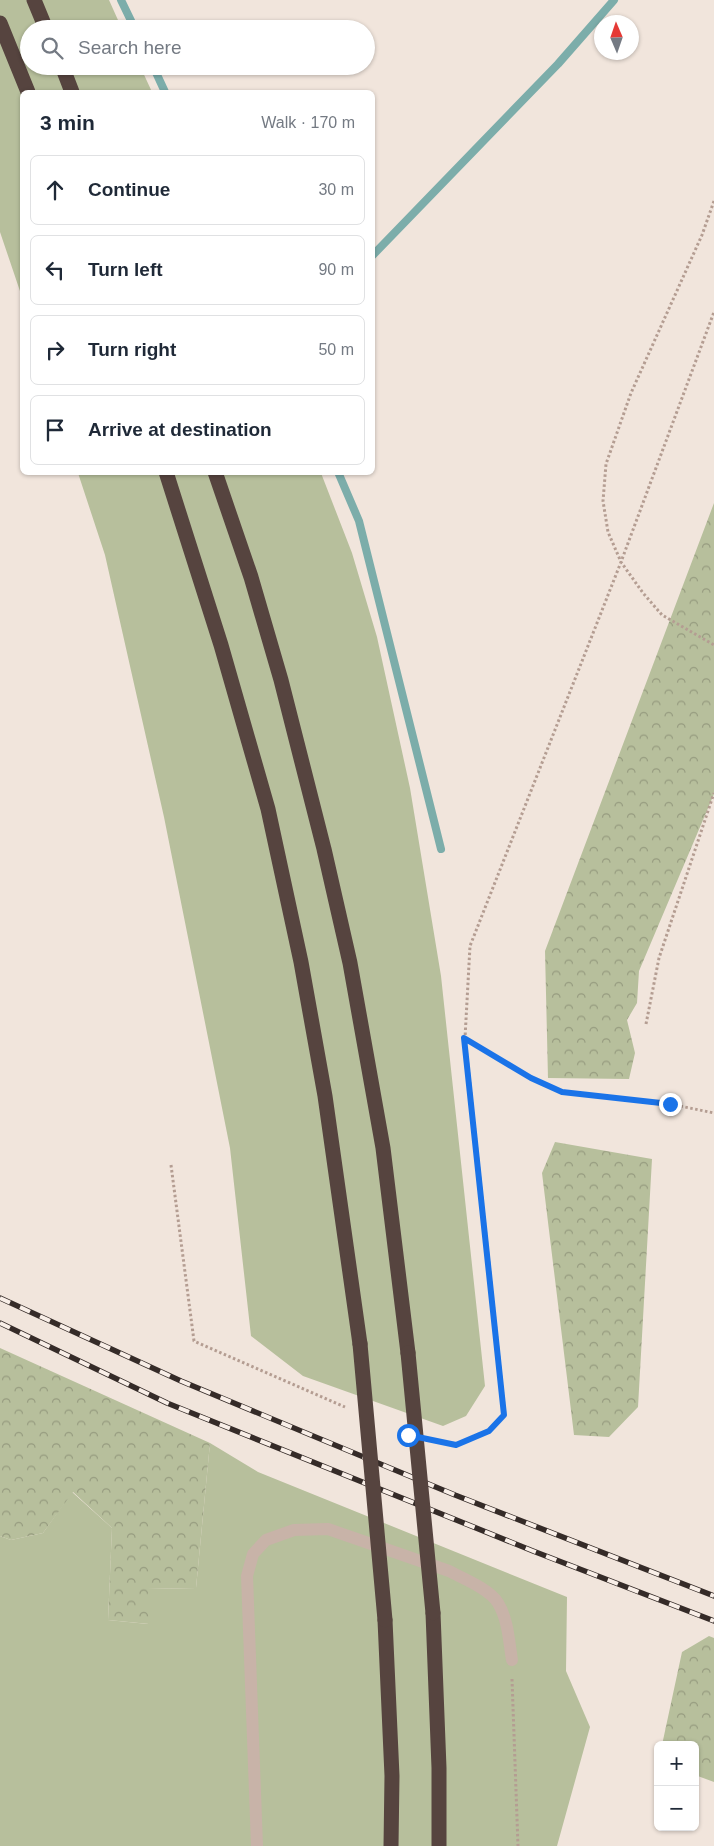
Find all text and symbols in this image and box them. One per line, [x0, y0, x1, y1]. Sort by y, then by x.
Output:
north arrow [594, 15, 639, 60]
search box [20, 20, 375, 75]
icon: search [38, 34, 66, 62]
text: Search here [78, 37, 182, 58]
text: 3 min [40, 111, 95, 134]
text: Walk · 170 m [261, 114, 355, 131]
icon: ahead [41, 176, 69, 204]
text: Continue [88, 179, 170, 200]
text: 30 m [318, 181, 354, 198]
icon: left [41, 256, 69, 284]
text: Turn left [88, 259, 163, 280]
text: 90 m [318, 261, 354, 278]
icon: right [41, 336, 69, 364]
text: Turn right [88, 339, 176, 360]
text: 50 m [318, 341, 354, 358]
icon: arrive [41, 416, 69, 444]
text: Arrive at destination [88, 419, 272, 440]
route end [659, 1093, 682, 1116]
route start [397, 1424, 420, 1447]
map controls [654, 1741, 699, 1831]
button: + [654, 1741, 699, 1786]
button: − [654, 1786, 699, 1831]

